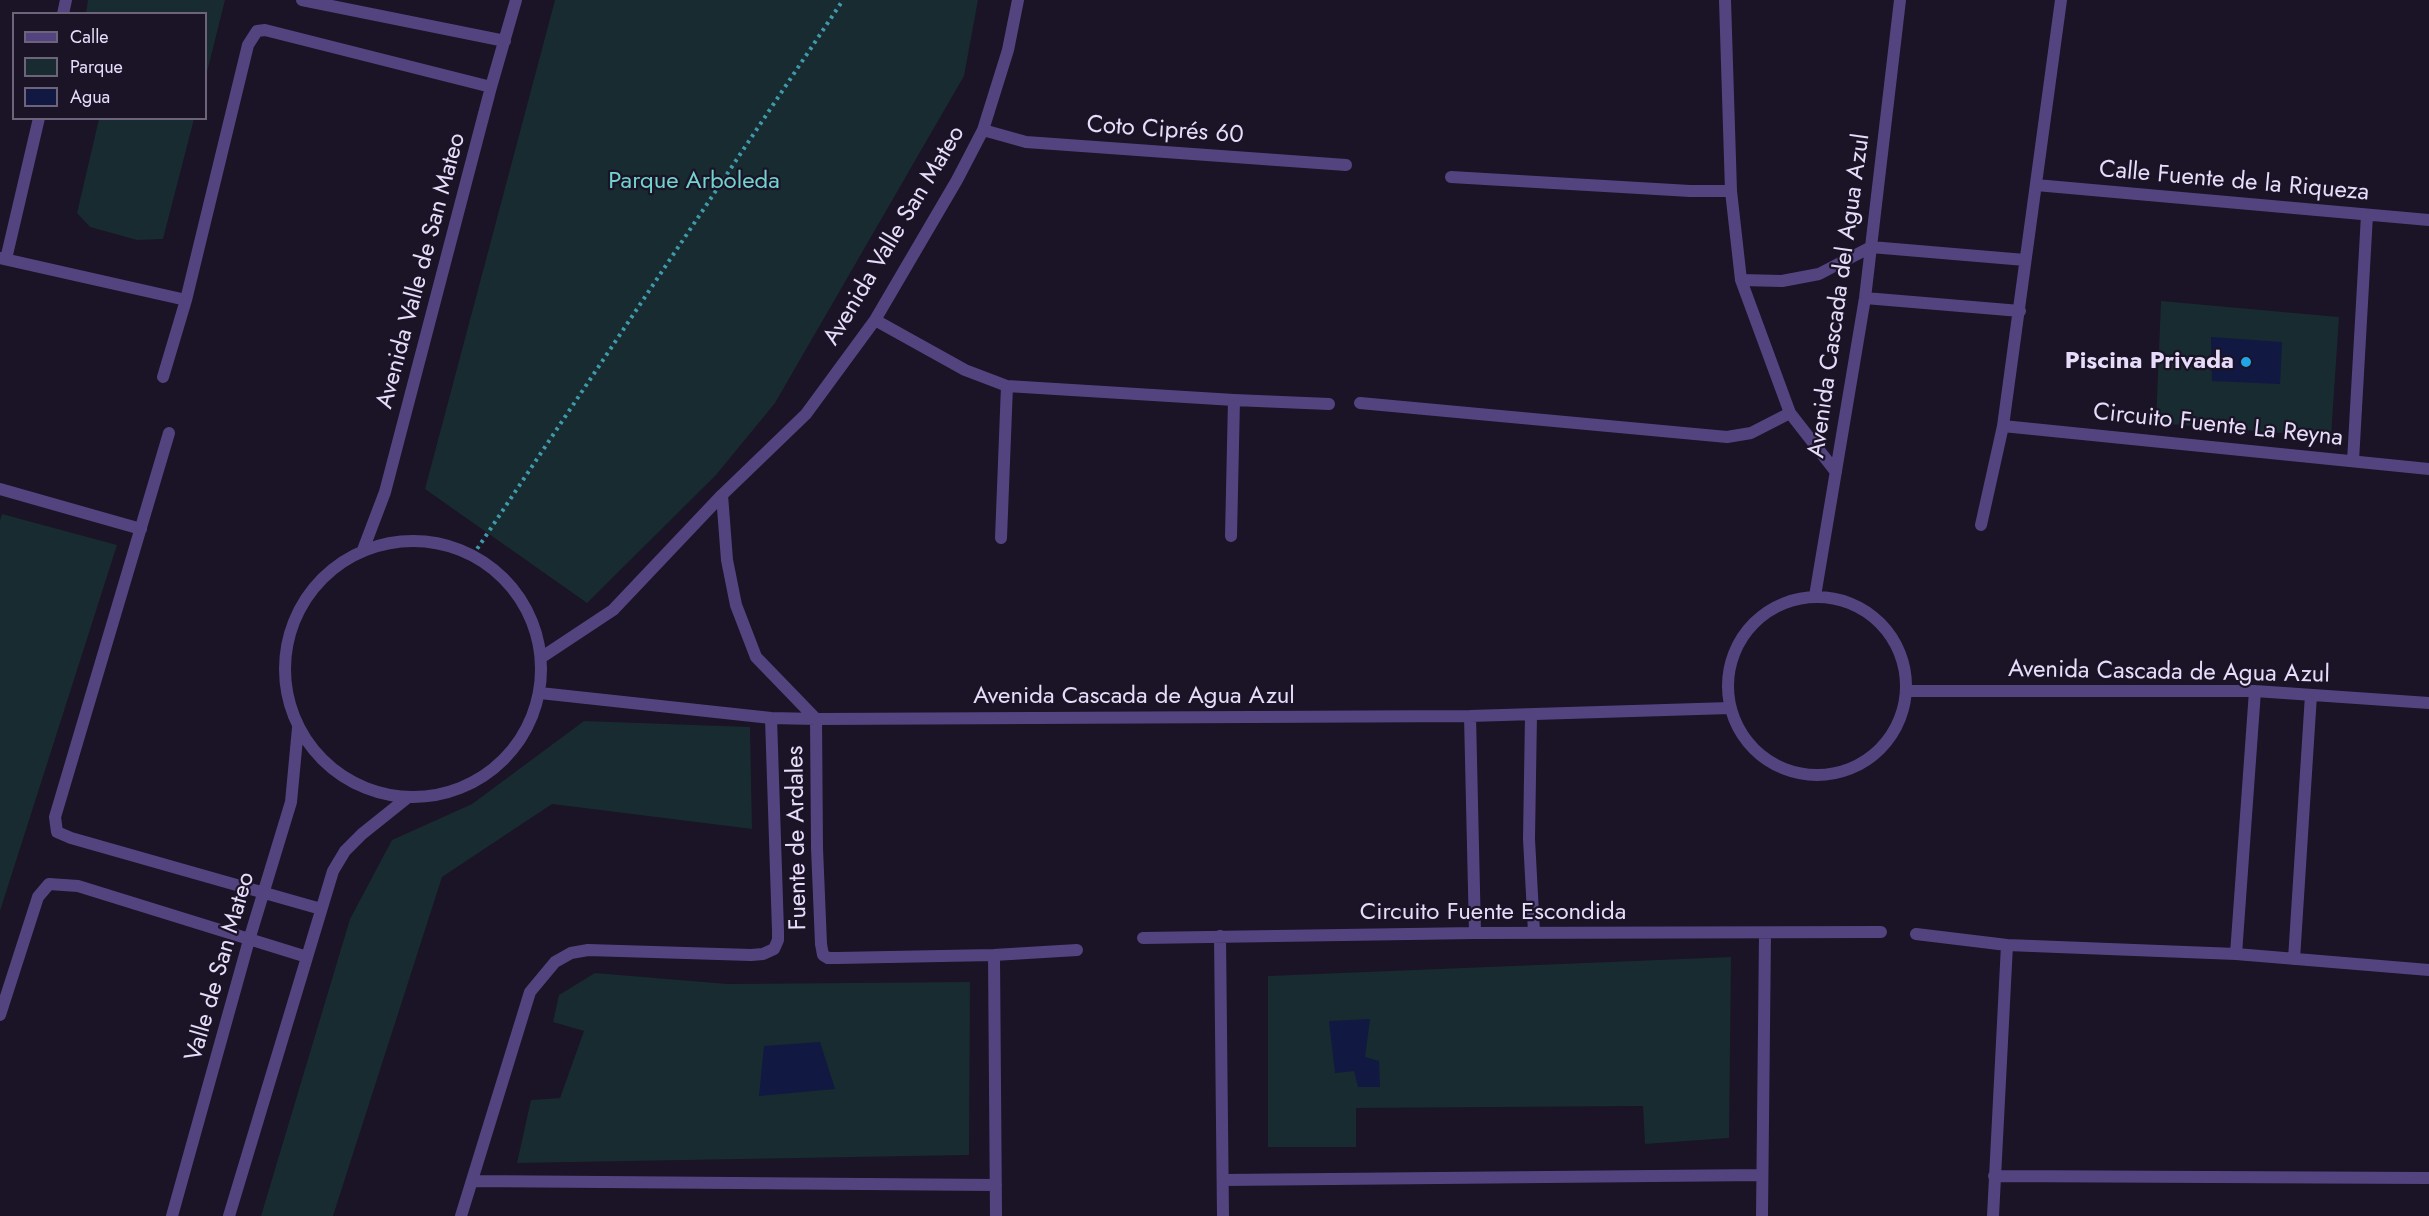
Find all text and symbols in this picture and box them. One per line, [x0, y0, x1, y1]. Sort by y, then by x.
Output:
legend [12, 12, 207, 120]
text: Calle [70, 24, 109, 50]
text: Parque [70, 54, 123, 80]
text: Agua [70, 84, 110, 110]
street label: Coto Ciprés 60 [1086, 111, 1244, 151]
street label: Avenida Valle San Mateo [818, 121, 972, 351]
street label: Avenida Valle de San Mateo [371, 130, 473, 412]
street label: Avenida Cascada del Agua Azul [1803, 132, 1877, 460]
street label: Calle Fuente de la Riqueza [2098, 156, 2370, 208]
park label: Parque Arboleda [608, 168, 780, 196]
place label: Piscina Privada [2065, 348, 2234, 376]
marker: Piscina Privada [2239, 355, 2253, 369]
street label: Circuito Fuente La Reyna [2092, 399, 2344, 453]
street label: Avenida Cascada de Agua Azul [2008, 656, 2330, 690]
street label: Avenida Cascada de Agua Azul [973, 683, 1295, 711]
street label: Fuente de Ardales [782, 746, 814, 930]
street label: Valle de San Mateo [180, 869, 262, 1065]
street label: Circuito Fuente Escondida [1360, 899, 1626, 927]

